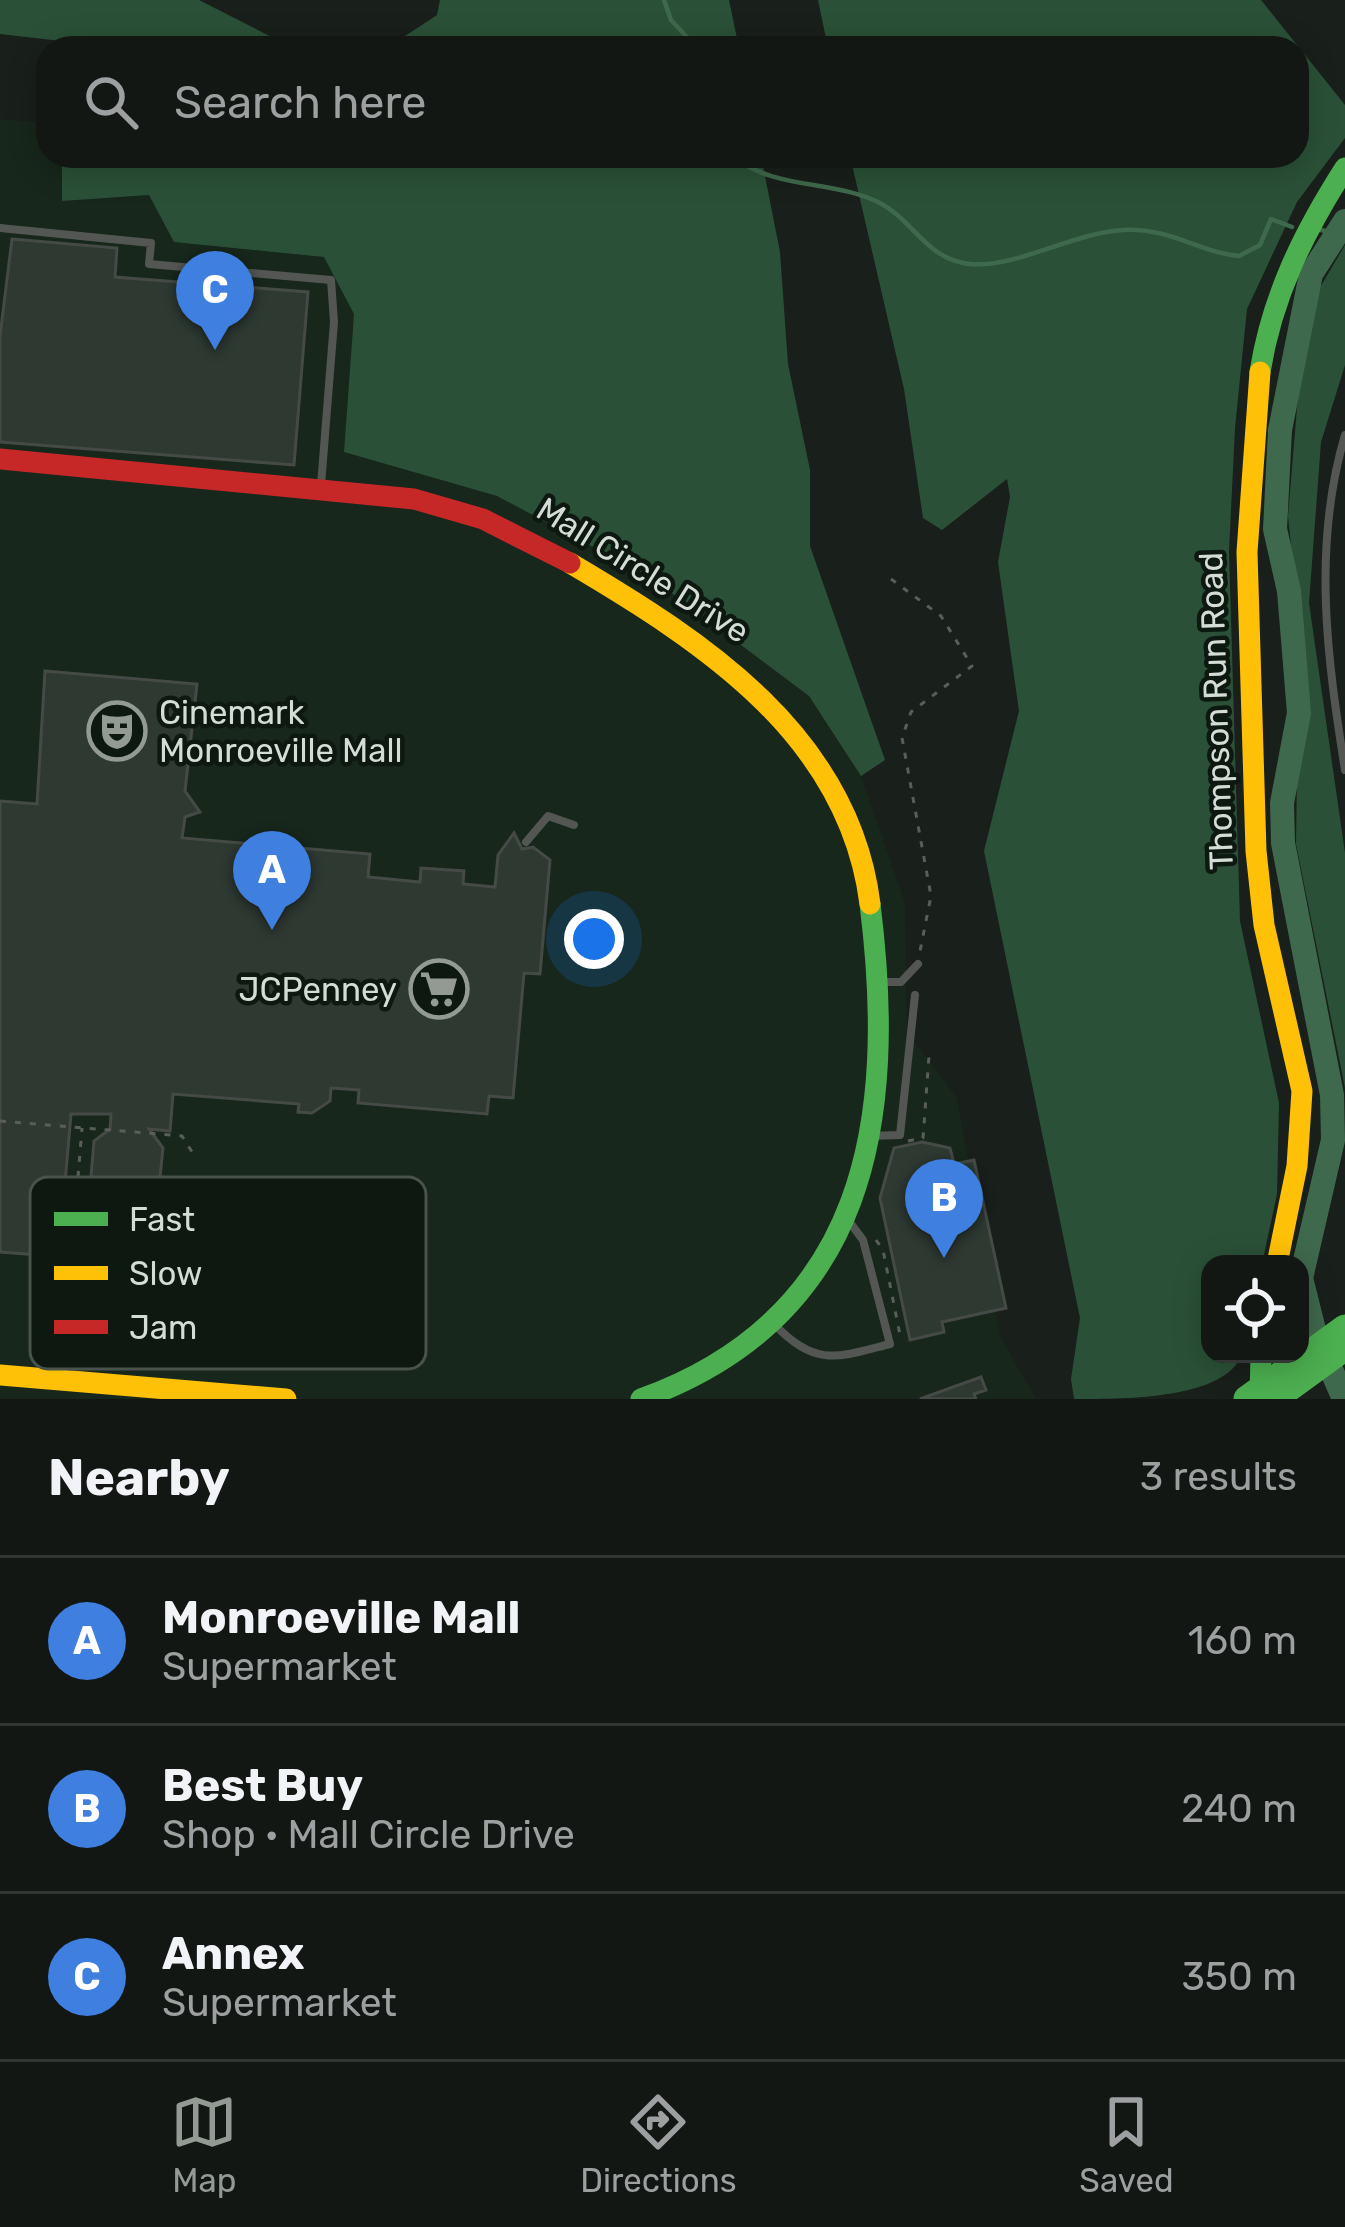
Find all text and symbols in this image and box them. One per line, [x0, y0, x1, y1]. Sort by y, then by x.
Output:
search box [36, 36, 1309, 168]
icon: search [78, 69, 144, 135]
text: Search here [174, 76, 426, 129]
pin: C [176, 251, 254, 350]
street label: Mall Circle Drive [530, 489, 756, 651]
street label: Thompson Run Road [1191, 551, 1241, 871]
place label: Cinemark Monroeville Mall [159, 693, 403, 770]
theatre icon: Cinemark Monroeville Mall [86, 700, 148, 762]
pin: A [233, 831, 311, 930]
your location [564, 909, 624, 969]
supermarket icon: JCPenney [408, 958, 470, 1020]
place label: JCPenney [239, 970, 397, 1009]
pin: B [905, 1159, 983, 1258]
legend [30, 1177, 426, 1369]
text: Fast [129, 1200, 195, 1239]
text: Slow [129, 1254, 203, 1293]
map controls [1201, 1255, 1309, 1363]
button: locate [1201, 1255, 1309, 1363]
text: Jam [129, 1308, 197, 1347]
text: Nearby [48, 1447, 230, 1508]
text: 3 results [1140, 1454, 1297, 1500]
text: Monroeville Mall [162, 1591, 521, 1644]
text: A [73, 1618, 101, 1664]
text: 160 m [1188, 1618, 1297, 1664]
text: Supermarket [162, 1644, 397, 1690]
text: Best Buy [162, 1759, 363, 1812]
text: B [73, 1786, 101, 1832]
text: 240 m [1181, 1786, 1297, 1832]
text: Shop · Mall Circle Drive [162, 1812, 575, 1858]
text: Annex [162, 1927, 305, 1980]
text: C [73, 1954, 101, 2000]
text: 350 m [1181, 1954, 1297, 2000]
text: Supermarket [162, 1980, 397, 2026]
tab: Map [171, 2089, 237, 2200]
tab: Directions [580, 2089, 737, 2200]
tab: Saved [1079, 2089, 1174, 2200]

